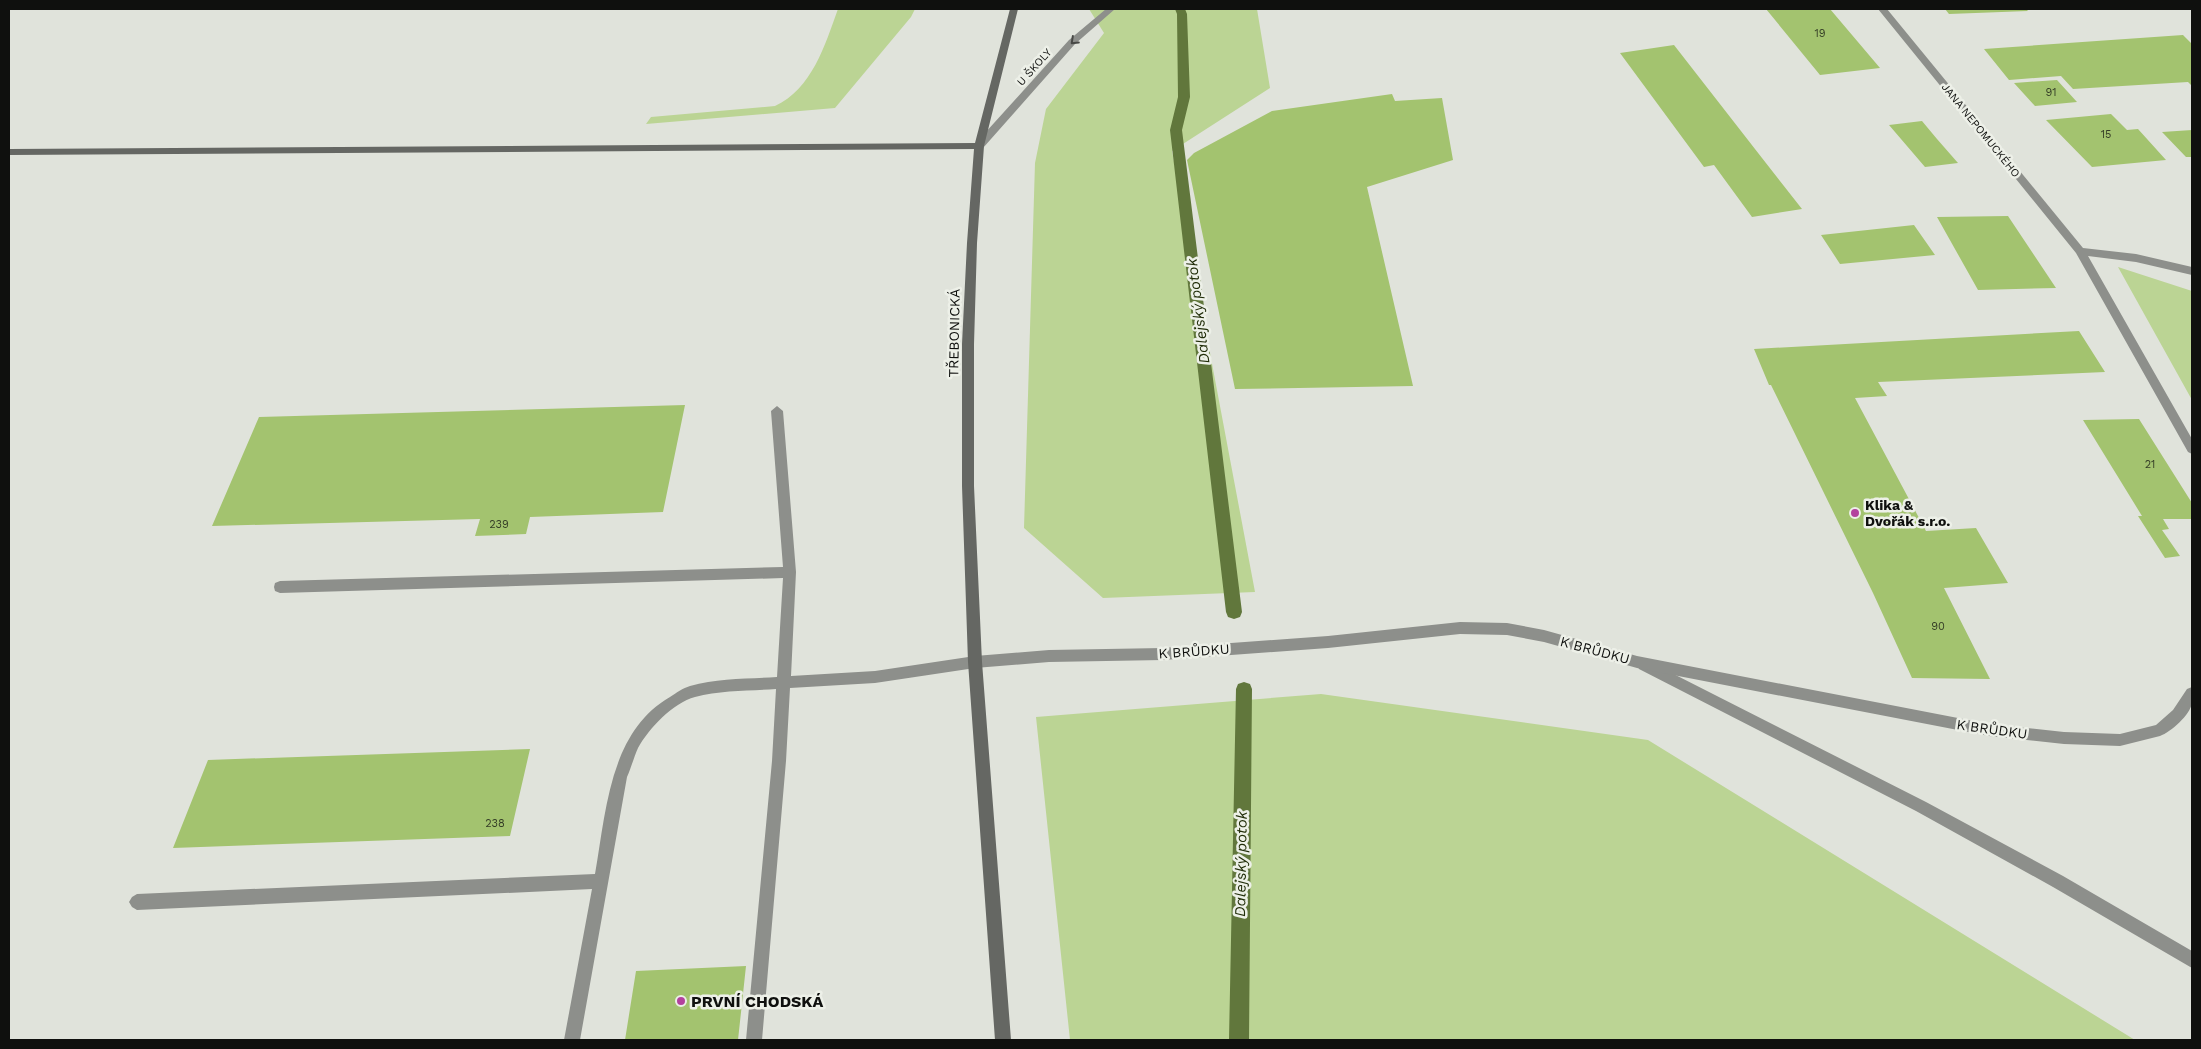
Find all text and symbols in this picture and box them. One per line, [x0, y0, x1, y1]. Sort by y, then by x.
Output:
house number: 19 [1814, 27, 1826, 40]
one-way arrow [1071, 35, 1080, 44]
street label: U ŠKOLY [1014, 45, 1055, 89]
street label: JANA NEPOMUCKÉHO [1939, 80, 2023, 180]
house number: 91 [2045, 86, 2057, 99]
house number: 15 [2101, 128, 2111, 141]
water label: Dalejský potok [1183, 257, 1213, 365]
street label: TŘEBONICKÁ [945, 288, 963, 378]
house number: 21 [2145, 458, 2155, 471]
place label: Klika & Dvořák s.r.o. [1865, 497, 1950, 529]
marker: Klika & Dvořák s.r.o. [1849, 507, 1861, 519]
house number: 239 [489, 518, 509, 531]
house number: 90 [1931, 620, 1945, 633]
street label: K BRŮDKU [1558, 633, 1632, 667]
street label: K BRŮDKU [1158, 641, 1230, 661]
street label: K BRŮDKU [1956, 716, 2028, 742]
water label: Dalejský potok [1231, 810, 1251, 917]
house number: 238 [485, 817, 505, 830]
place label: PRVNÍ CHODSKÁ [691, 992, 823, 1011]
marker: PRVNÍ CHODSKÁ [675, 995, 687, 1007]

